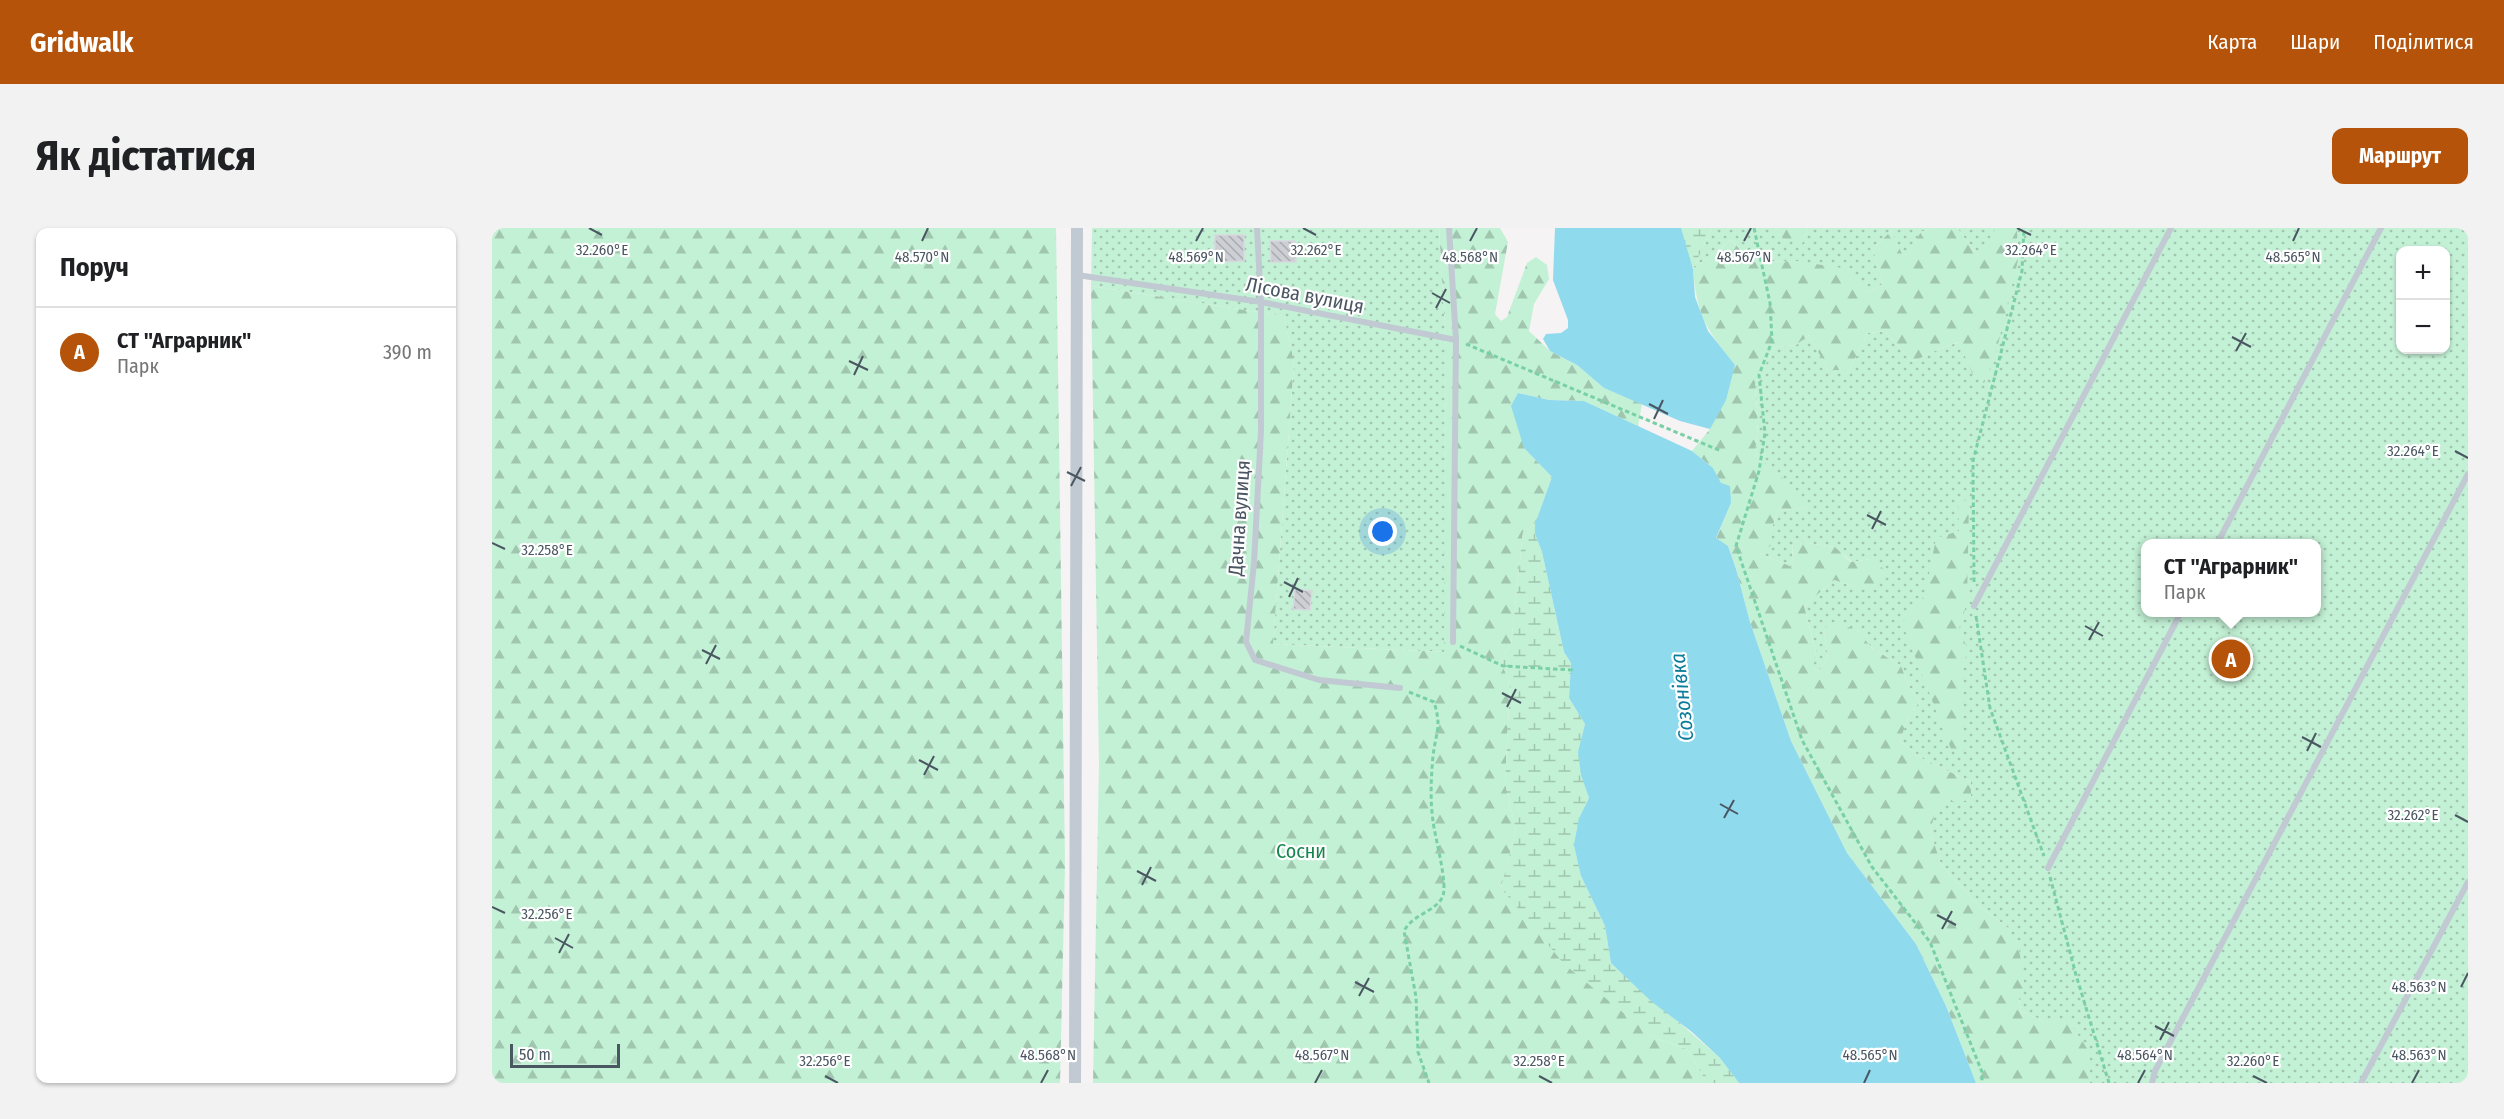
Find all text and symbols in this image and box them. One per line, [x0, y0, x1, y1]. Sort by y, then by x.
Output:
text: Gridwalk [30, 26, 134, 59]
text: Карта [2207, 29, 2257, 55]
text: Шари [2290, 29, 2340, 55]
text: Поділитися [2373, 29, 2474, 55]
button: Маршрут [2332, 128, 2468, 184]
text: Як дістатися [36, 131, 256, 181]
text: 32.260°E [576, 241, 628, 259]
text: 32.262°E [1290, 241, 1342, 259]
text: 32.264°E [2005, 241, 2057, 259]
map controls [2396, 246, 2450, 354]
button: + [2396, 246, 2450, 300]
text: 48.570°N [895, 248, 949, 266]
text: 48.569°N [1168, 248, 1224, 266]
text: 48.568°N [1442, 248, 1498, 266]
text: 48.567°N [1717, 248, 1771, 266]
text: 48.565°N [2265, 248, 2321, 266]
text: Поруч [60, 252, 129, 283]
street label: Лісова вулиця [1244, 272, 1366, 318]
button: − [2396, 300, 2450, 354]
text: СТ "Аграрник" [117, 327, 251, 354]
text: A [74, 340, 85, 364]
text: 390 m [383, 340, 432, 364]
text: Парк [117, 354, 159, 378]
text: 32.264°E [2387, 442, 2439, 460]
street label: Дачна вулиця [1223, 459, 1255, 578]
your location [1368, 517, 1397, 546]
popup [2141, 539, 2321, 617]
text: 32.258°E [521, 541, 573, 559]
text: СТ "Аграрник" [2164, 553, 2298, 580]
text: Парк [2164, 580, 2206, 604]
pin: A [2212, 636, 2250, 682]
water label: Созонівка [1664, 652, 1700, 742]
text: 32.262°E [2387, 806, 2439, 824]
park label: Сосни [1276, 839, 1326, 863]
text: 32.256°E [521, 905, 573, 923]
text: 48.563°N [2391, 978, 2447, 996]
scale bar [510, 1041, 620, 1068]
text: 50 m [519, 1045, 551, 1064]
text: 48.568°N [1020, 1046, 1076, 1064]
text: 48.567°N [1295, 1046, 1349, 1064]
text: 48.565°N [1842, 1046, 1898, 1064]
text: 48.564°N [2117, 1046, 2173, 1064]
text: 48.563°N [2391, 1046, 2447, 1064]
text: 32.256°E [799, 1052, 851, 1070]
text: 32.258°E [1513, 1052, 1565, 1070]
text: 32.260°E [2227, 1052, 2279, 1070]

